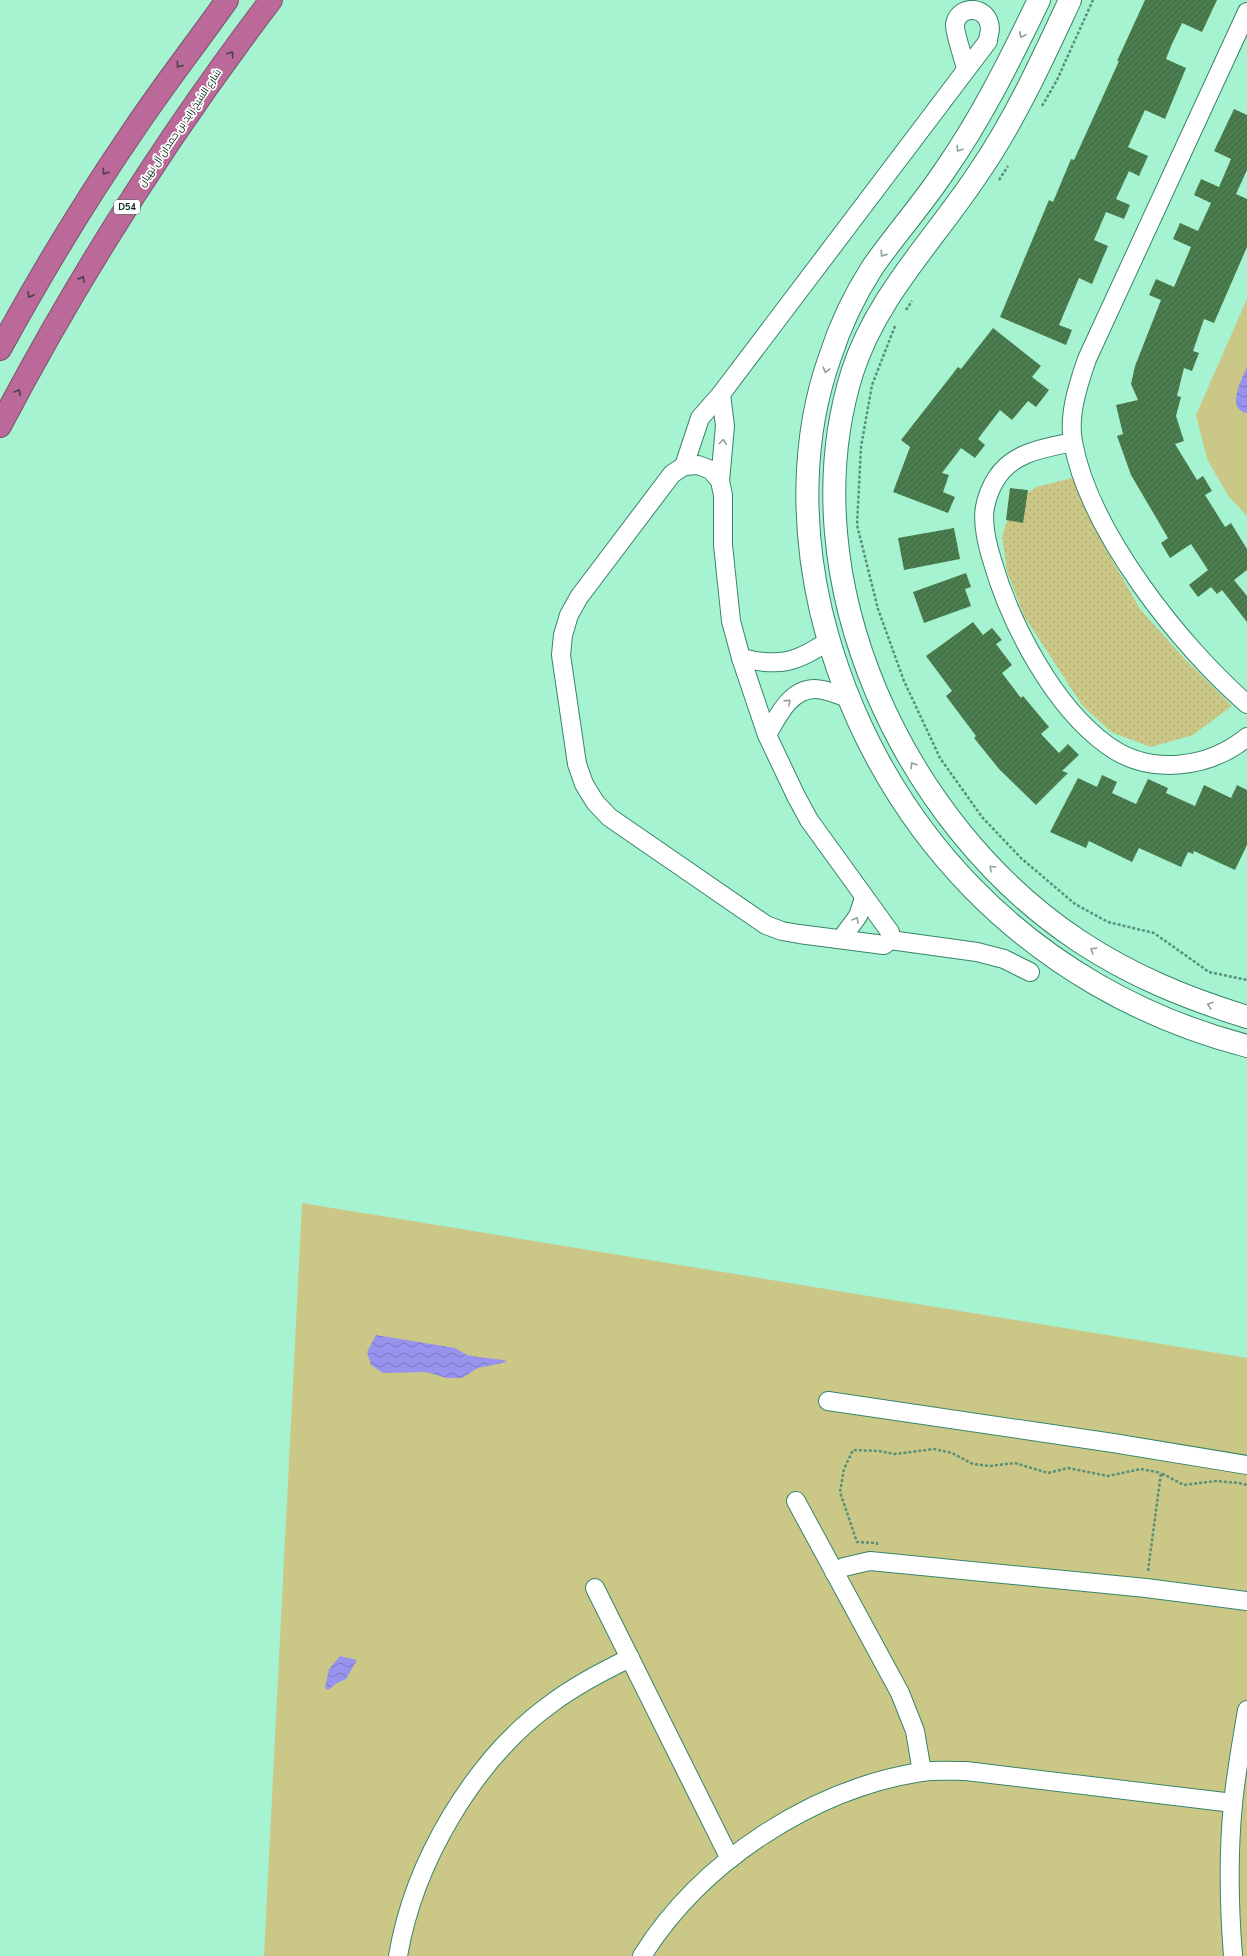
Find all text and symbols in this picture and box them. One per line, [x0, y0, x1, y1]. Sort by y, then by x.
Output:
one-way arrow [1019, 31, 1027, 39]
one-way arrow [227, 51, 234, 58]
one-way arrow [177, 61, 184, 68]
street label: شارع الشيخ زايد بن حمدان آل نهيان [135, 66, 225, 190]
one-way arrow [956, 145, 964, 152]
one-way arrow [102, 168, 110, 175]
road number: D54 [114, 200, 140, 214]
one-way arrow [880, 250, 888, 257]
one-way arrow [78, 276, 85, 283]
one-way arrow [28, 291, 35, 298]
one-way arrow [822, 366, 831, 373]
one-way arrow [13, 388, 21, 396]
one-way arrow [718, 439, 727, 445]
one-way arrow [783, 700, 791, 707]
one-way arrow [910, 762, 918, 769]
one-way arrow [989, 865, 997, 873]
one-way arrow [851, 917, 858, 924]
one-way arrow [1090, 947, 1097, 954]
one-way arrow [1206, 1001, 1213, 1010]

